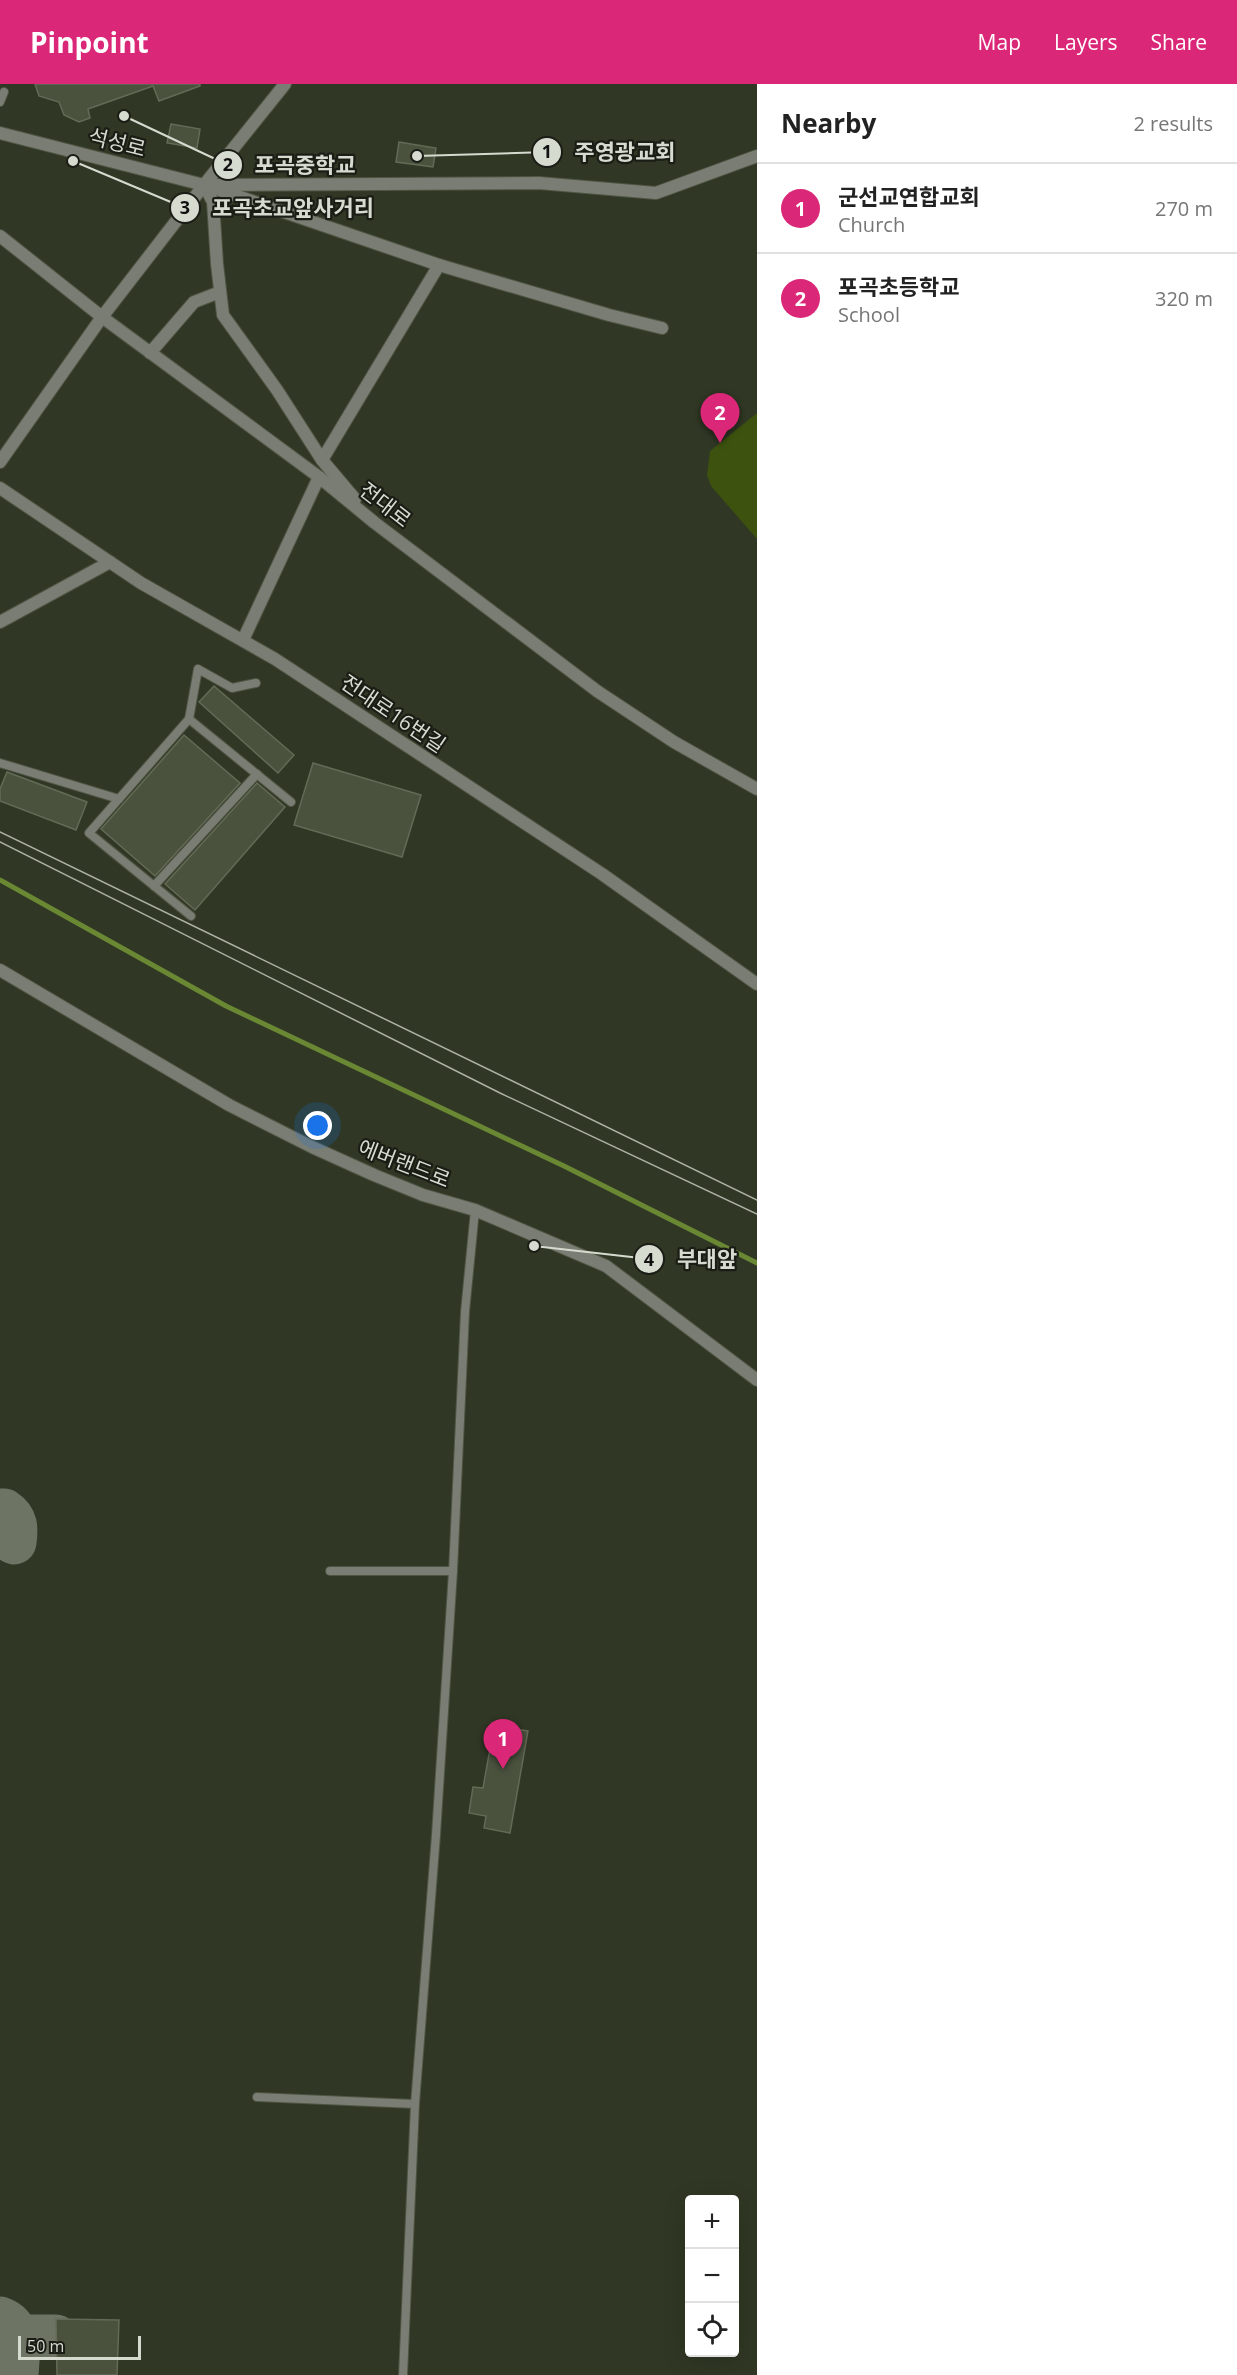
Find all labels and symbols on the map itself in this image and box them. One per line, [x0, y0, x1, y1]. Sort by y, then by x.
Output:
street label: 석성로 [86, 121, 149, 163]
callout: 주영광교회 [532, 132, 688, 172]
text: 주영광교회 [574, 136, 676, 166]
text: 1 [542, 139, 552, 163]
callout: 포곡중학교 [213, 145, 368, 185]
text: 포곡중학교 [254, 149, 356, 179]
text: 2 [223, 152, 233, 176]
callout: 포곡초교앞사거리 [170, 188, 386, 228]
text: 포곡초교앞사거리 [212, 192, 374, 222]
text: 3 [180, 195, 190, 219]
pin: 2 [700, 394, 740, 443]
street label: 전대로 [354, 475, 417, 533]
street label: 전대로16번길 [336, 668, 451, 759]
your location [303, 1111, 332, 1140]
street label: 에버랜드로 [354, 1133, 454, 1193]
callout: 부대앞 [634, 1239, 749, 1279]
text: 부대앞 [677, 1243, 737, 1273]
text: 4 [644, 1247, 654, 1271]
pin: 1 [484, 1720, 522, 1769]
scale bar [18, 2333, 141, 2360]

